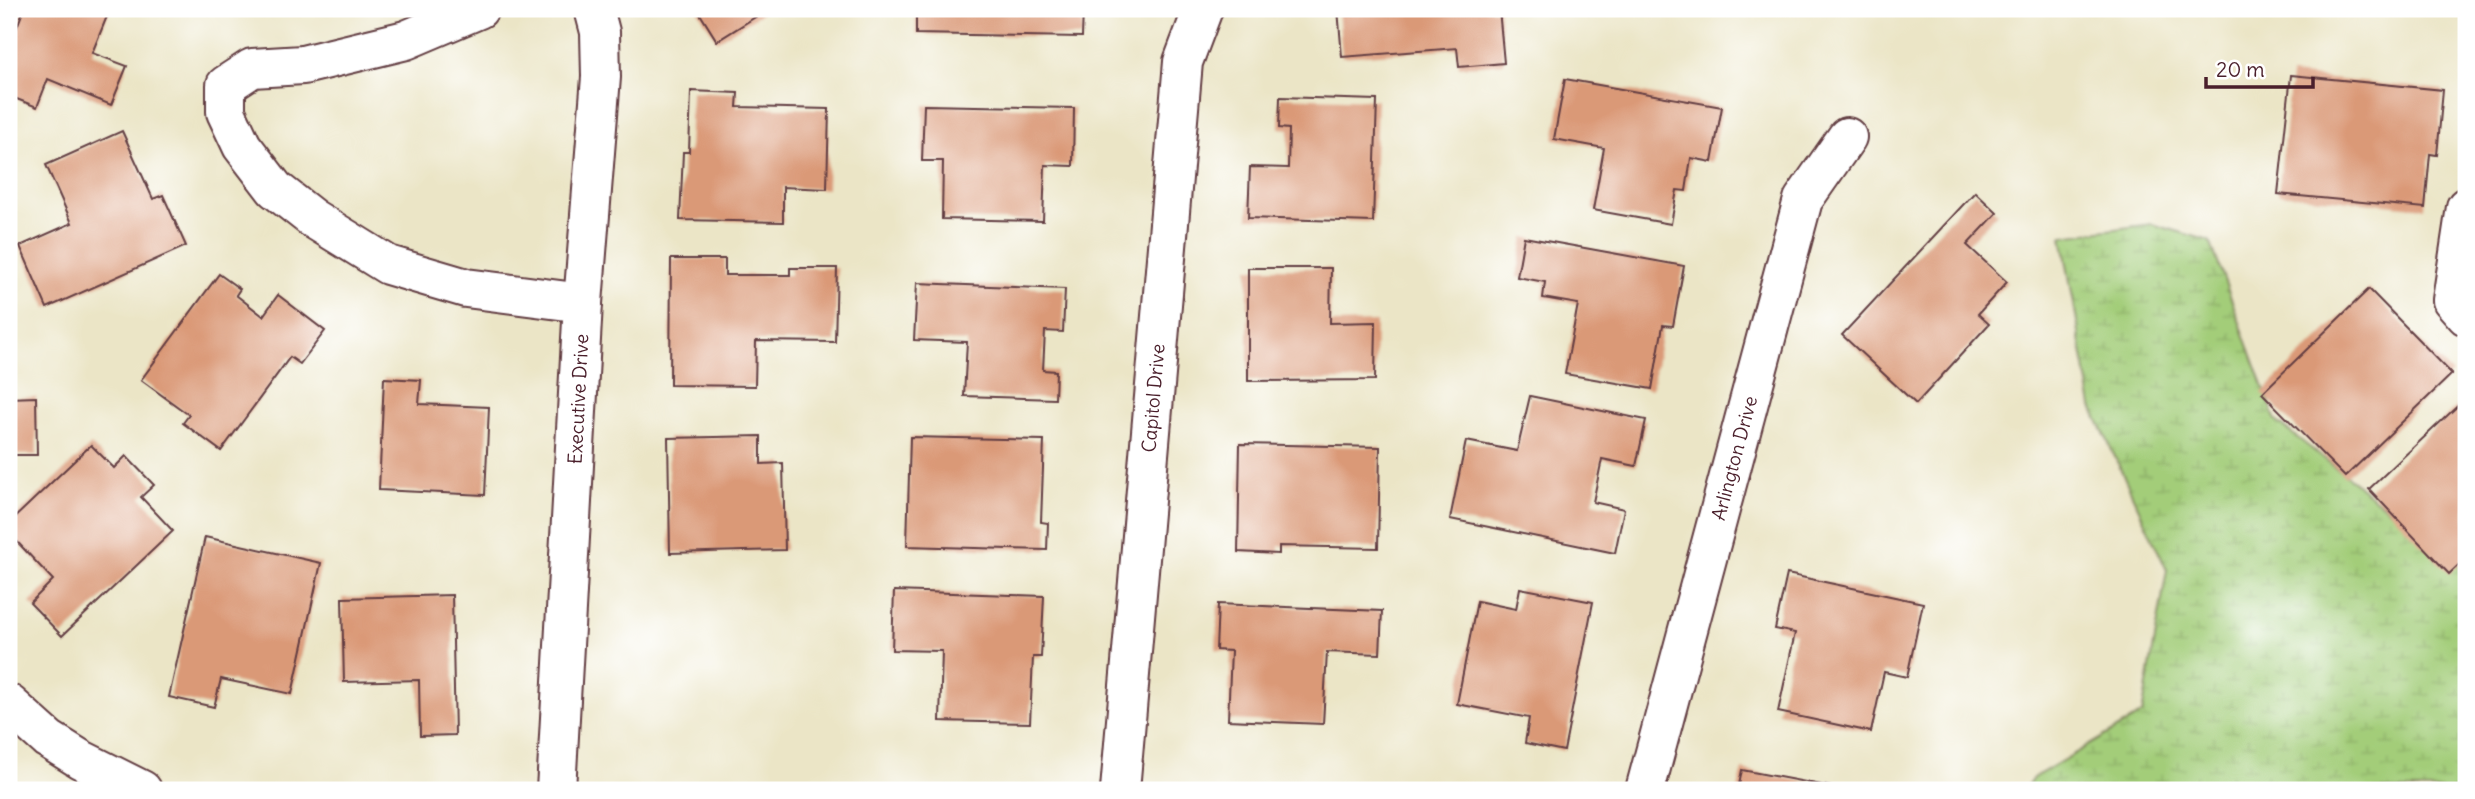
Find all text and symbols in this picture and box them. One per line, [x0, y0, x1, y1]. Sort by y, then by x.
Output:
scale bar [2206, 46, 2312, 90]
text: 20 m [2216, 56, 2265, 83]
street label: Executive Drive [563, 333, 593, 465]
street label: Capitol Drive [1136, 343, 1170, 453]
street label: Arlington Drive [1706, 393, 1762, 523]

